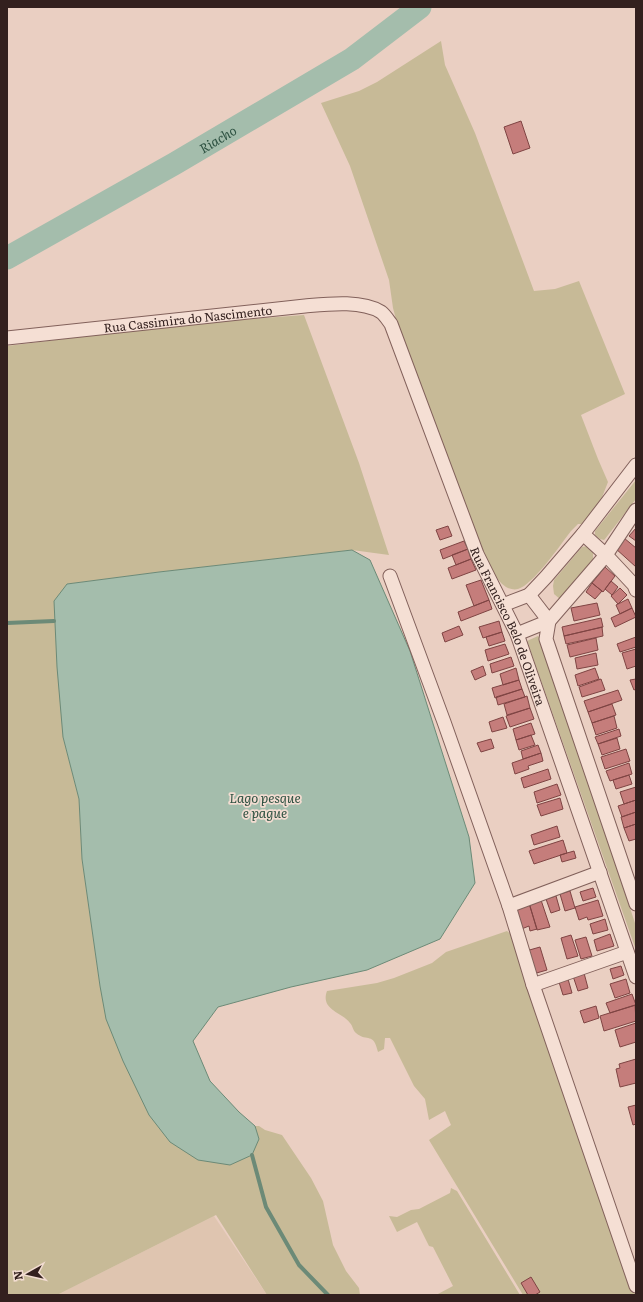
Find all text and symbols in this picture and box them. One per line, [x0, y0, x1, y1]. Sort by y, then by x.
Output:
water label: Riacho [195, 120, 240, 157]
street label: Rua Cassimira do Nascimento [103, 301, 273, 337]
street label: Rua Francisco Belo de Oliveira [466, 544, 550, 708]
water label: Lago pesque e pague [229, 788, 301, 822]
north arrow [8, 1254, 48, 1294]
text: N [9, 1270, 26, 1281]

